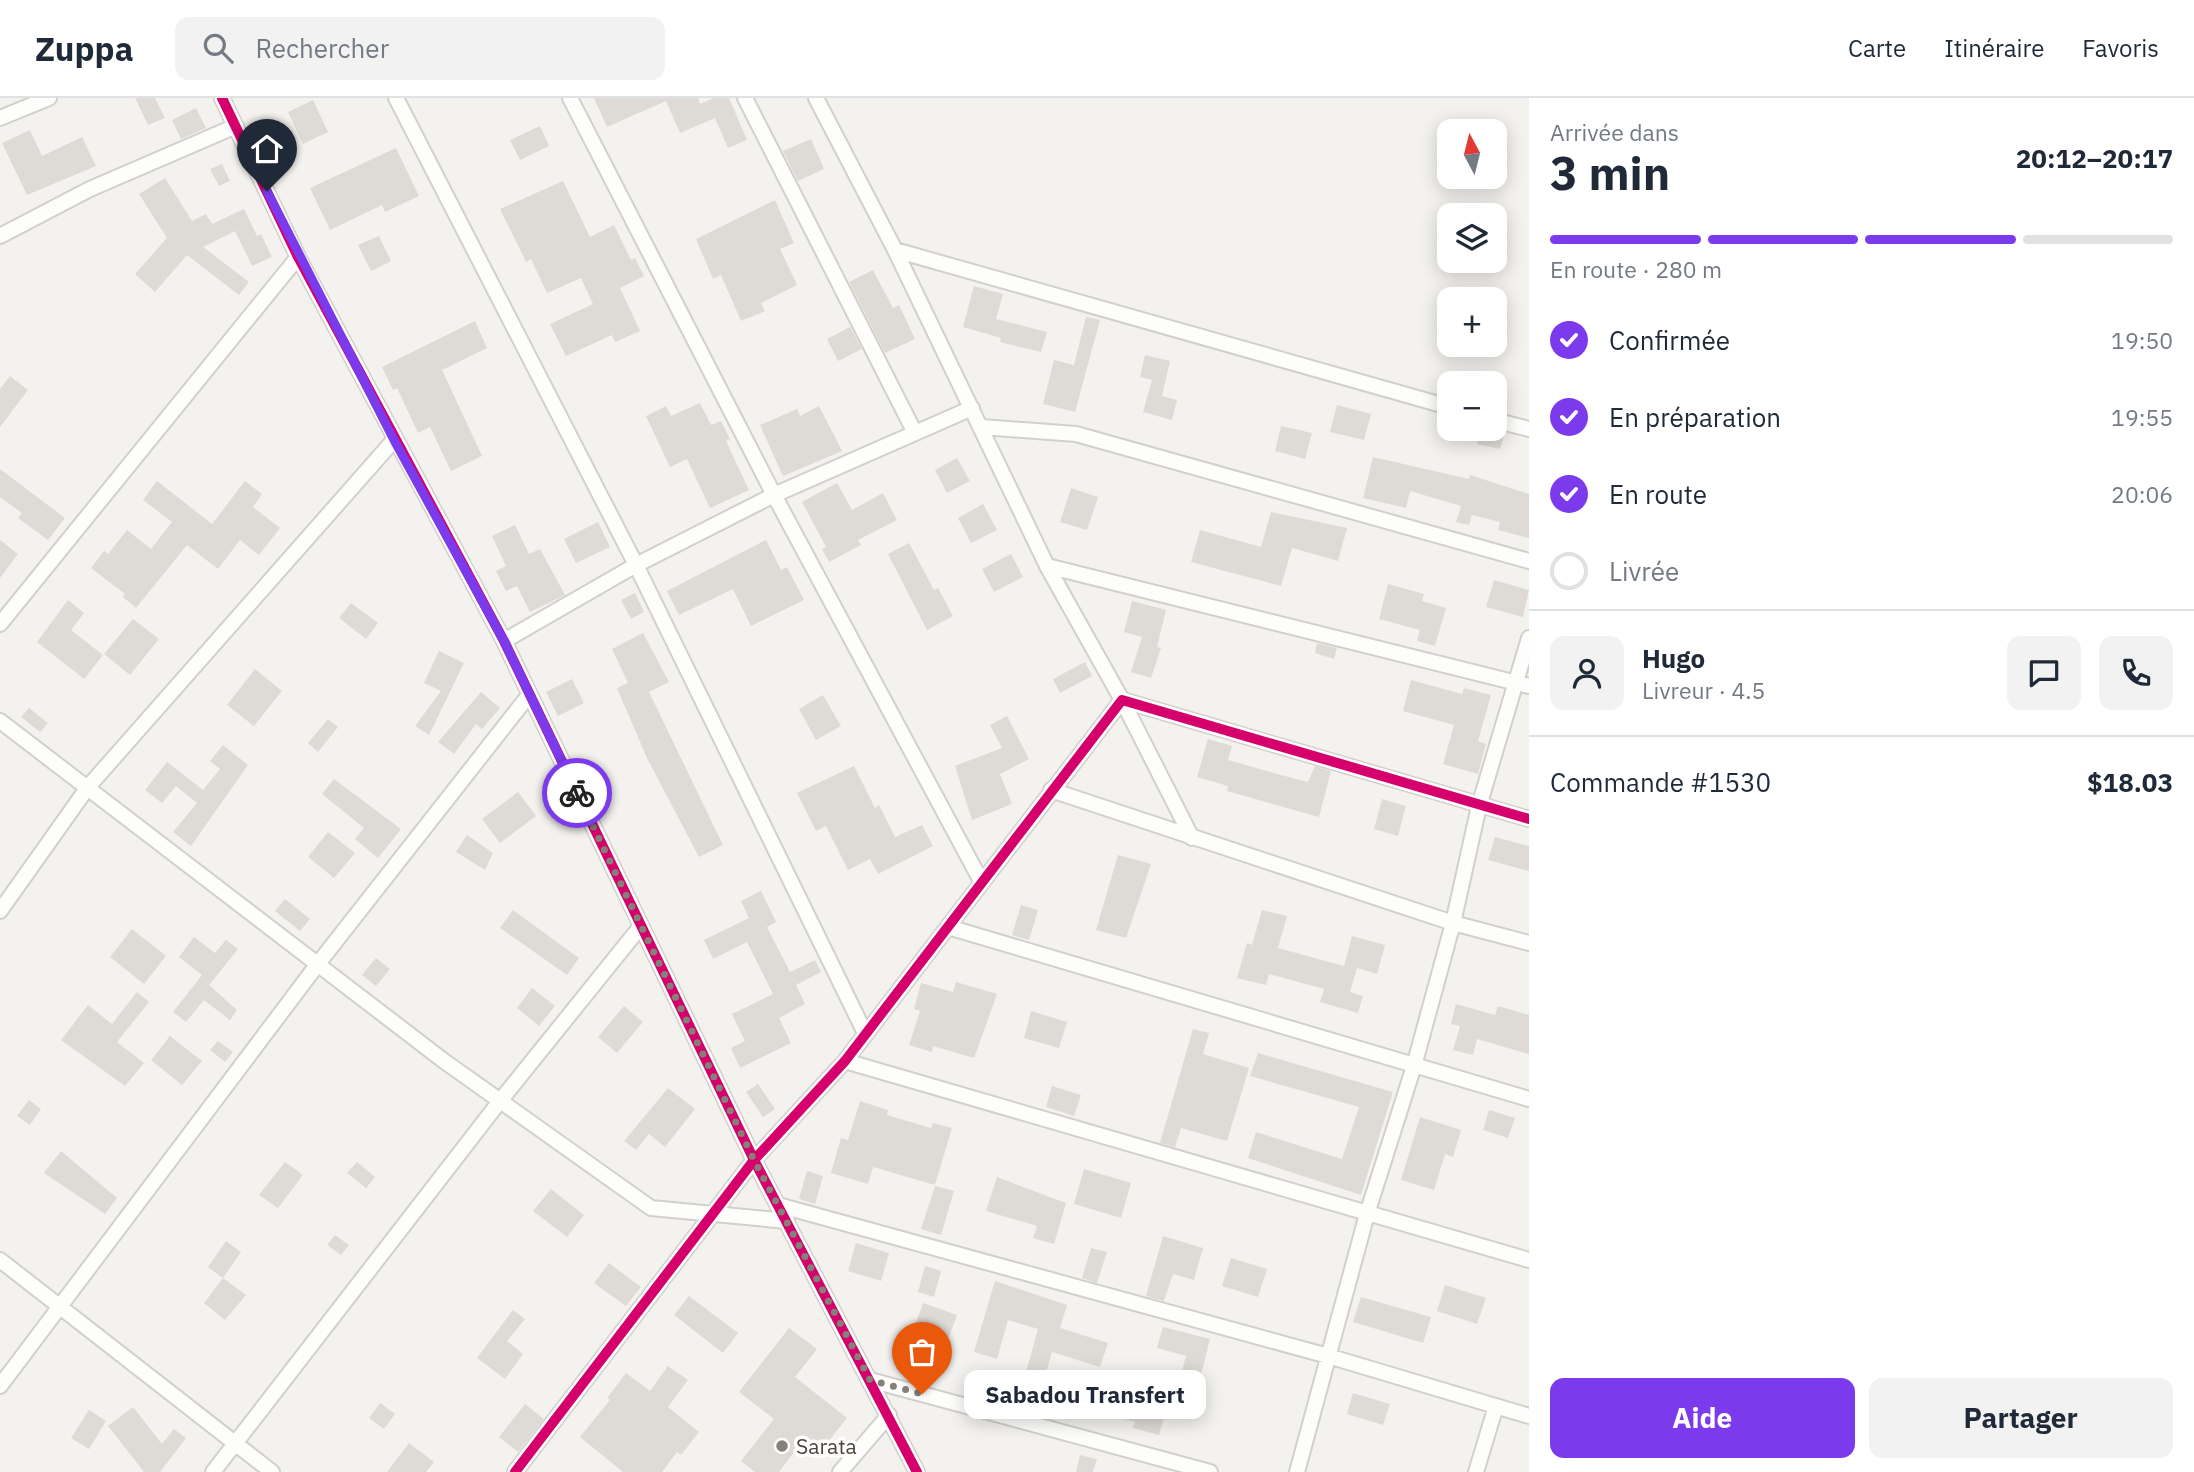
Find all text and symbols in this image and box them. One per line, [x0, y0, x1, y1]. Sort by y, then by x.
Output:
search box [175, 17, 665, 80]
text: Zuppa [35, 27, 133, 70]
icon: search [199, 29, 237, 67]
text: Rechercher [255, 31, 389, 65]
text: Carte [1848, 32, 1906, 64]
text: Itinéraire [1944, 32, 2044, 64]
text: Favoris [2082, 32, 2159, 64]
text: Arrivée dans [1550, 117, 1679, 147]
pin [237, 119, 297, 191]
north arrow [1437, 119, 1507, 189]
map controls [1437, 119, 1507, 441]
icon: home [248, 130, 286, 168]
text: 20:12–20:17 [2016, 141, 2173, 175]
text: 3 min [1550, 143, 1670, 203]
button: layers [1437, 203, 1507, 273]
text: En route · 280 m [1550, 254, 1722, 284]
button: + [1437, 287, 1507, 357]
icon: check [1550, 321, 1588, 359]
text: Confirmée [1609, 323, 1730, 357]
text: 19:50 [2111, 325, 2173, 355]
button: − [1437, 371, 1507, 441]
icon: check [1550, 398, 1588, 436]
text: En préparation [1609, 400, 1781, 434]
text: 19:55 [2111, 402, 2173, 432]
icon: check [1550, 475, 1588, 513]
text: En route [1609, 477, 1707, 511]
text: 20:06 [2111, 479, 2173, 509]
text: Livrée [1609, 554, 1679, 588]
button: person [1550, 636, 1624, 710]
button: chat [2007, 636, 2081, 710]
button: phone [2099, 636, 2173, 710]
text: Hugo [1642, 641, 1705, 675]
text: Livreur · 4.5 [1642, 675, 1765, 705]
courier [542, 758, 612, 828]
text: Commande #1530 [1550, 765, 1771, 799]
text: $18.03 [2087, 765, 2173, 799]
icon: bike [558, 774, 596, 812]
pin [892, 1322, 952, 1394]
icon: bag [903, 1333, 941, 1371]
callout: Sabadou Transfert [964, 1370, 1206, 1418]
button: Aide [1550, 1378, 1855, 1458]
button: Partager [1869, 1378, 2173, 1458]
text: Sabadou Transfert [985, 1379, 1185, 1409]
place label: Sarata [796, 1432, 857, 1460]
marker: Sarata [774, 1438, 790, 1454]

